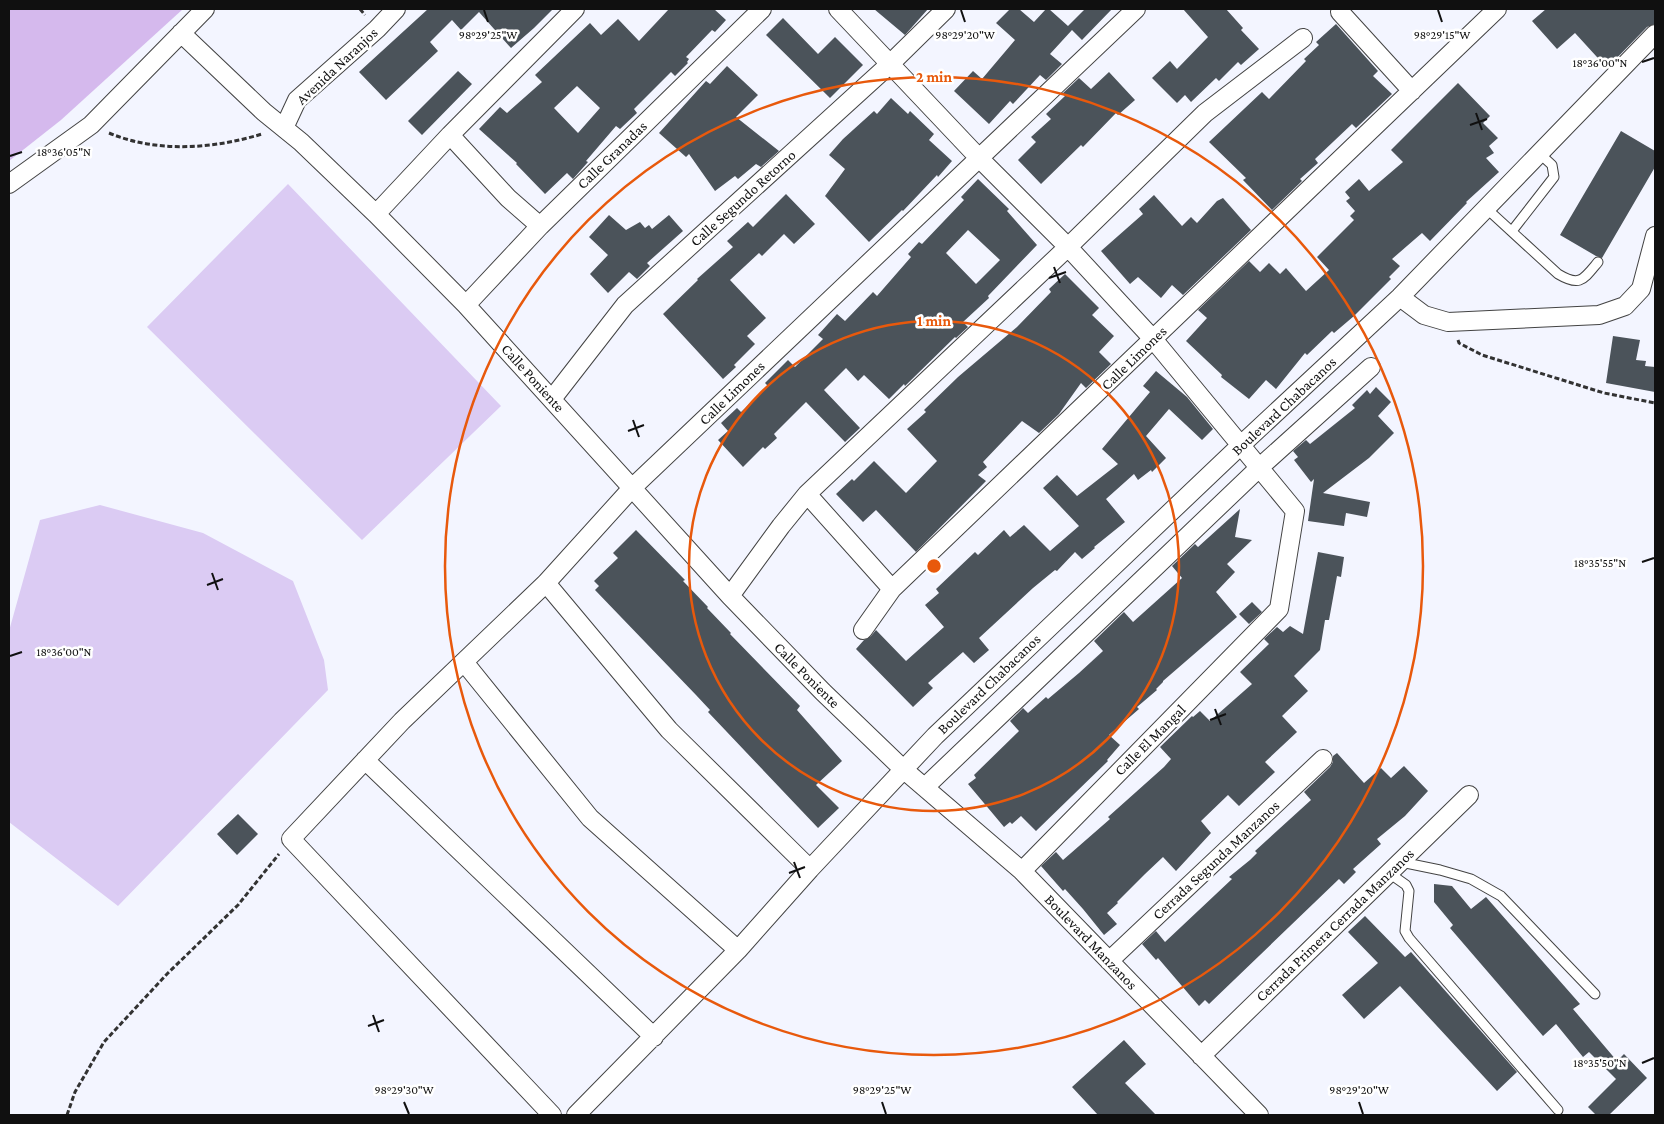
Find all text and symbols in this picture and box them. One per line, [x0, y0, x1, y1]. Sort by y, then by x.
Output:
street label: Avenida Naranjos [293, 24, 382, 108]
text: 98°29'25"W [459, 28, 517, 42]
text: 98°29'20"W [935, 28, 995, 42]
text: 98°29'15"W [1414, 28, 1470, 42]
text: 18°36'00"N [1573, 56, 1628, 70]
text: 2 min [916, 69, 952, 85]
street label: Calle Granadas [574, 118, 650, 192]
text: 18°36'05"N [37, 145, 91, 159]
street label: Calle Segundo Retorno [687, 147, 800, 250]
text: 1 min [917, 313, 951, 329]
street label: Calle Limones [1098, 323, 1170, 393]
street label: Calle Poniente [498, 341, 568, 416]
street label: Boulevard Chabacanos [1229, 353, 1339, 458]
street label: Calle Limones [696, 358, 768, 428]
text: 18°35'55"N [1574, 556, 1626, 570]
centre of rings [925, 557, 943, 575]
street label: Boulevard Chabacanos [934, 631, 1044, 737]
street label: Calle Poniente [771, 639, 843, 711]
text: 18°36'00"N [37, 645, 92, 659]
street label: Calle El Mangal [1111, 701, 1189, 779]
street label: Cerrada Segunda Manzanos [1149, 797, 1283, 924]
street label: Cerrada Primera Cerrada Manzanos [1253, 845, 1417, 1005]
street label: Boulevard Manzanos [1042, 891, 1140, 993]
text: 18°35'50"N [1573, 1056, 1627, 1070]
text: 98°29'30"W [374, 1083, 434, 1097]
text: 98°29'25"W [853, 1083, 911, 1097]
text: 98°29'20"W [1329, 1083, 1389, 1097]

